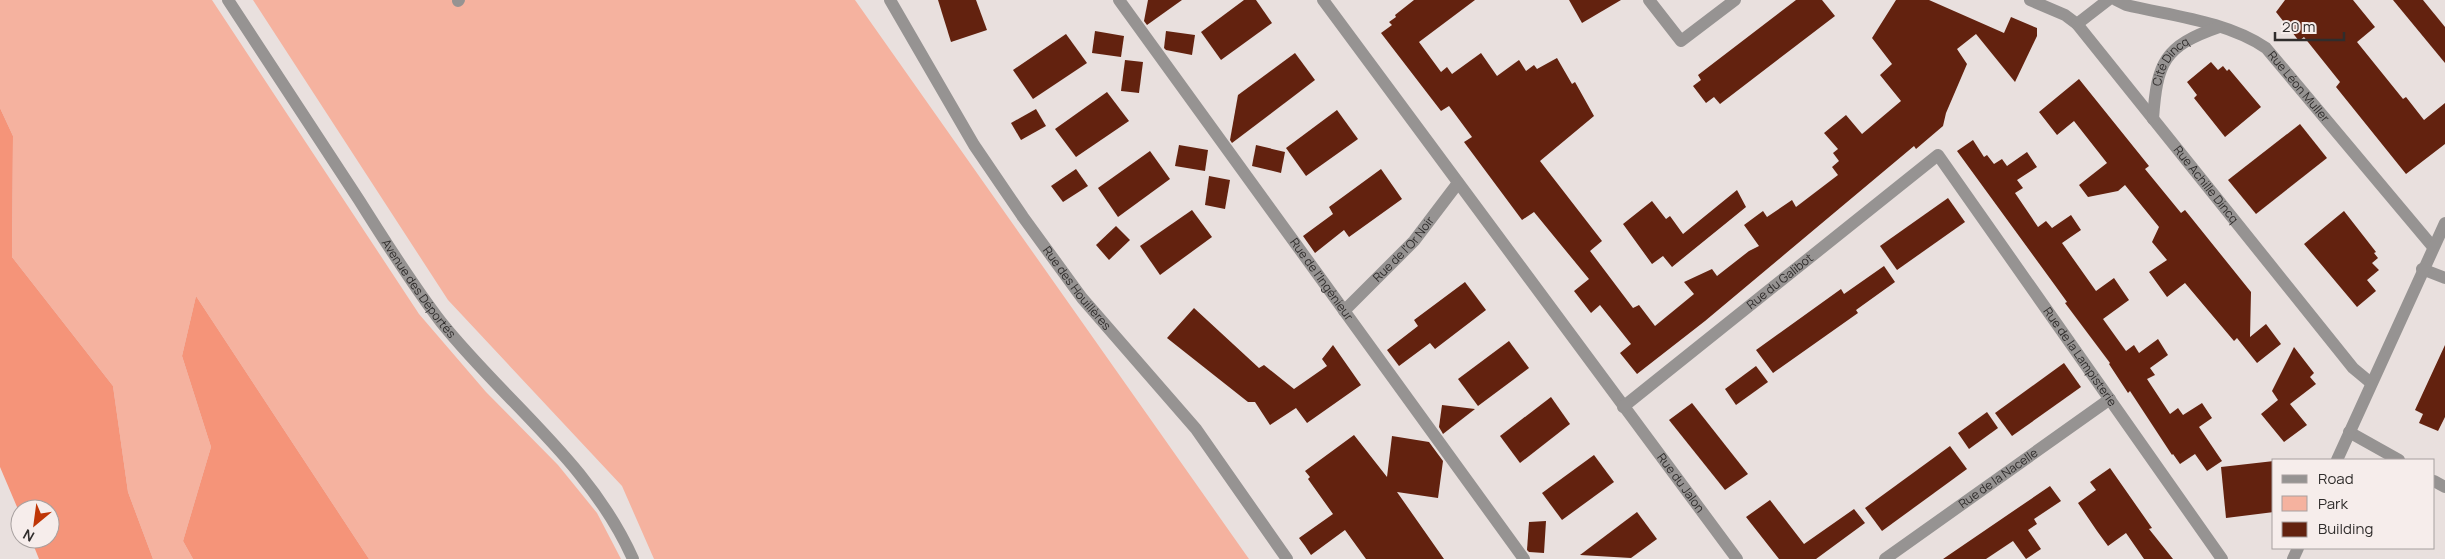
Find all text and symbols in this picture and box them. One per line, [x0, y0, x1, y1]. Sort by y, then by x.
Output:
scale bar [2275, 10, 2344, 42]
text: 20 m [2282, 16, 2315, 37]
street label: Cité Dincq [2148, 33, 2192, 88]
street label: Rue Léon Muller [2264, 47, 2334, 126]
street label: Rue Achille Dincq [2170, 142, 2243, 227]
street label: Rue de l'Or Noir [1369, 212, 1438, 285]
street label: Rue de l'Ingénieur [1286, 234, 1358, 324]
street label: Avenue des Déportés [378, 236, 460, 342]
street label: Rue des Houillères [1039, 242, 1115, 334]
street label: Rue du Galibot [1743, 249, 1817, 313]
street label: Rue de la Lampisterie [2039, 303, 2121, 409]
street label: Rue de la Nacelle [1955, 444, 2041, 512]
street label: Rue du Jalon [1653, 449, 1709, 516]
legend [2272, 459, 2435, 549]
text: Road [2318, 468, 2354, 489]
text: Park [2318, 493, 2348, 514]
north arrow [10, 499, 60, 549]
text: Building [2318, 518, 2373, 539]
text: N [19, 525, 37, 547]

